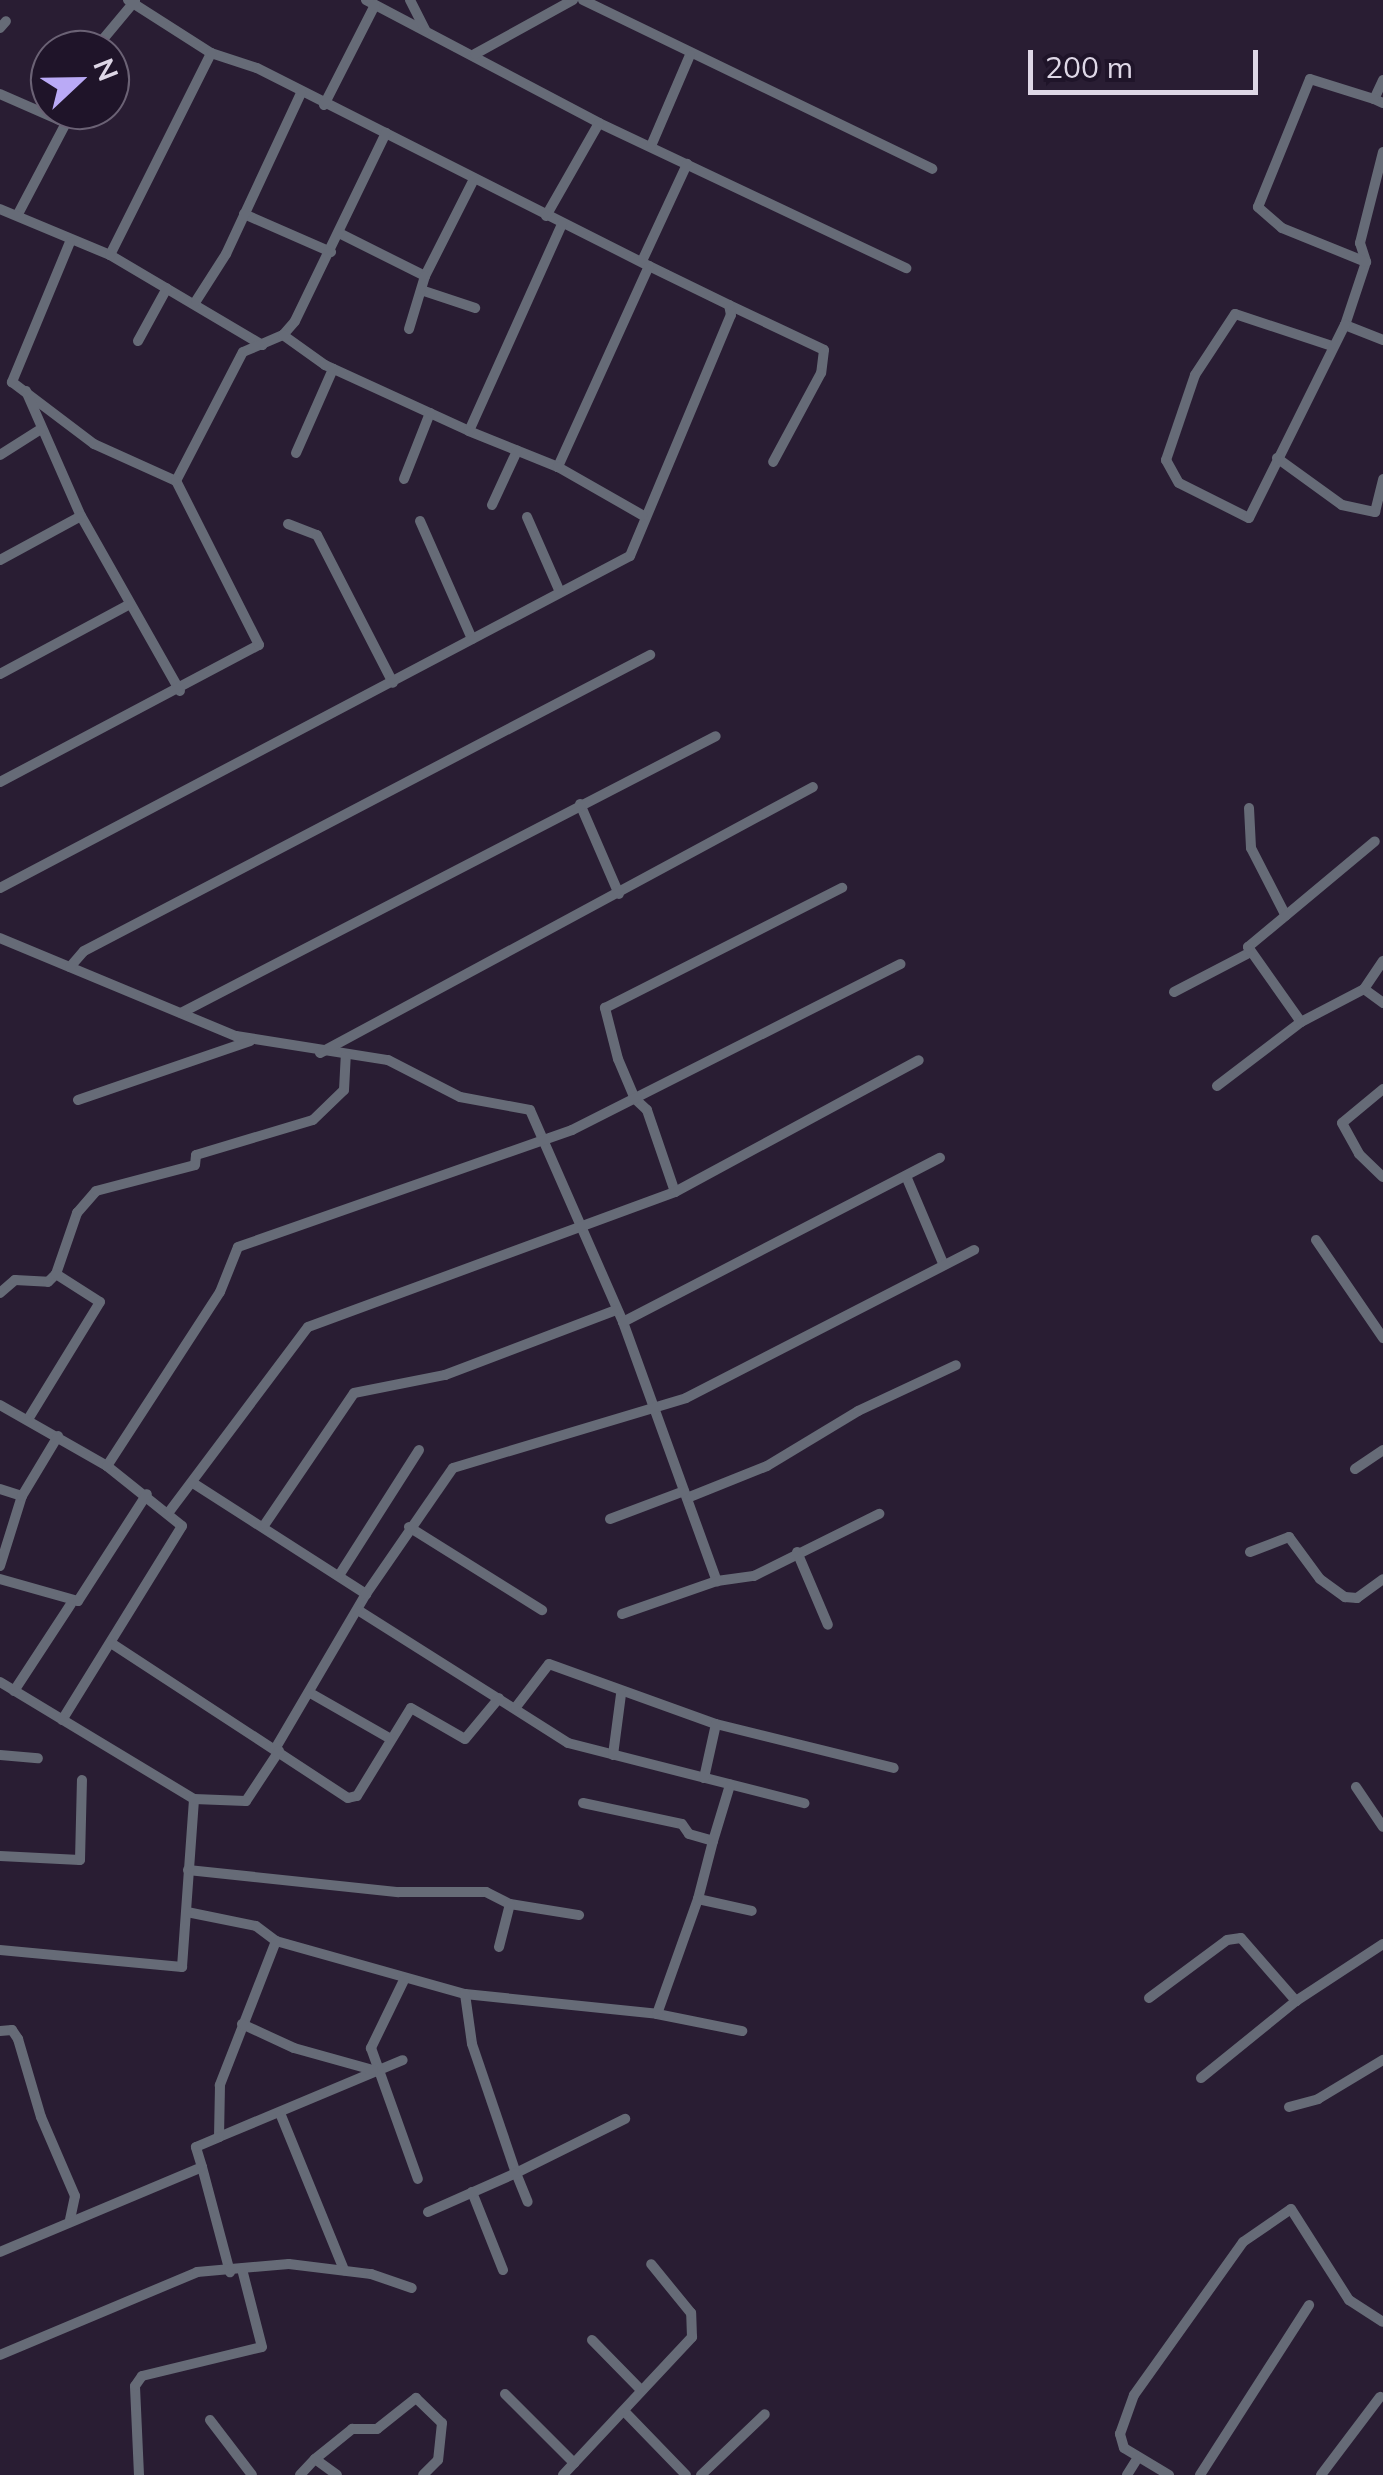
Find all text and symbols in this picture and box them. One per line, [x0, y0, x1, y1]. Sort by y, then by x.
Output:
north arrow [30, 30, 130, 130]
scale bar [1033, 30, 1263, 92]
text: 200 m [1045, 48, 1133, 86]
text: N [86, 53, 127, 86]

